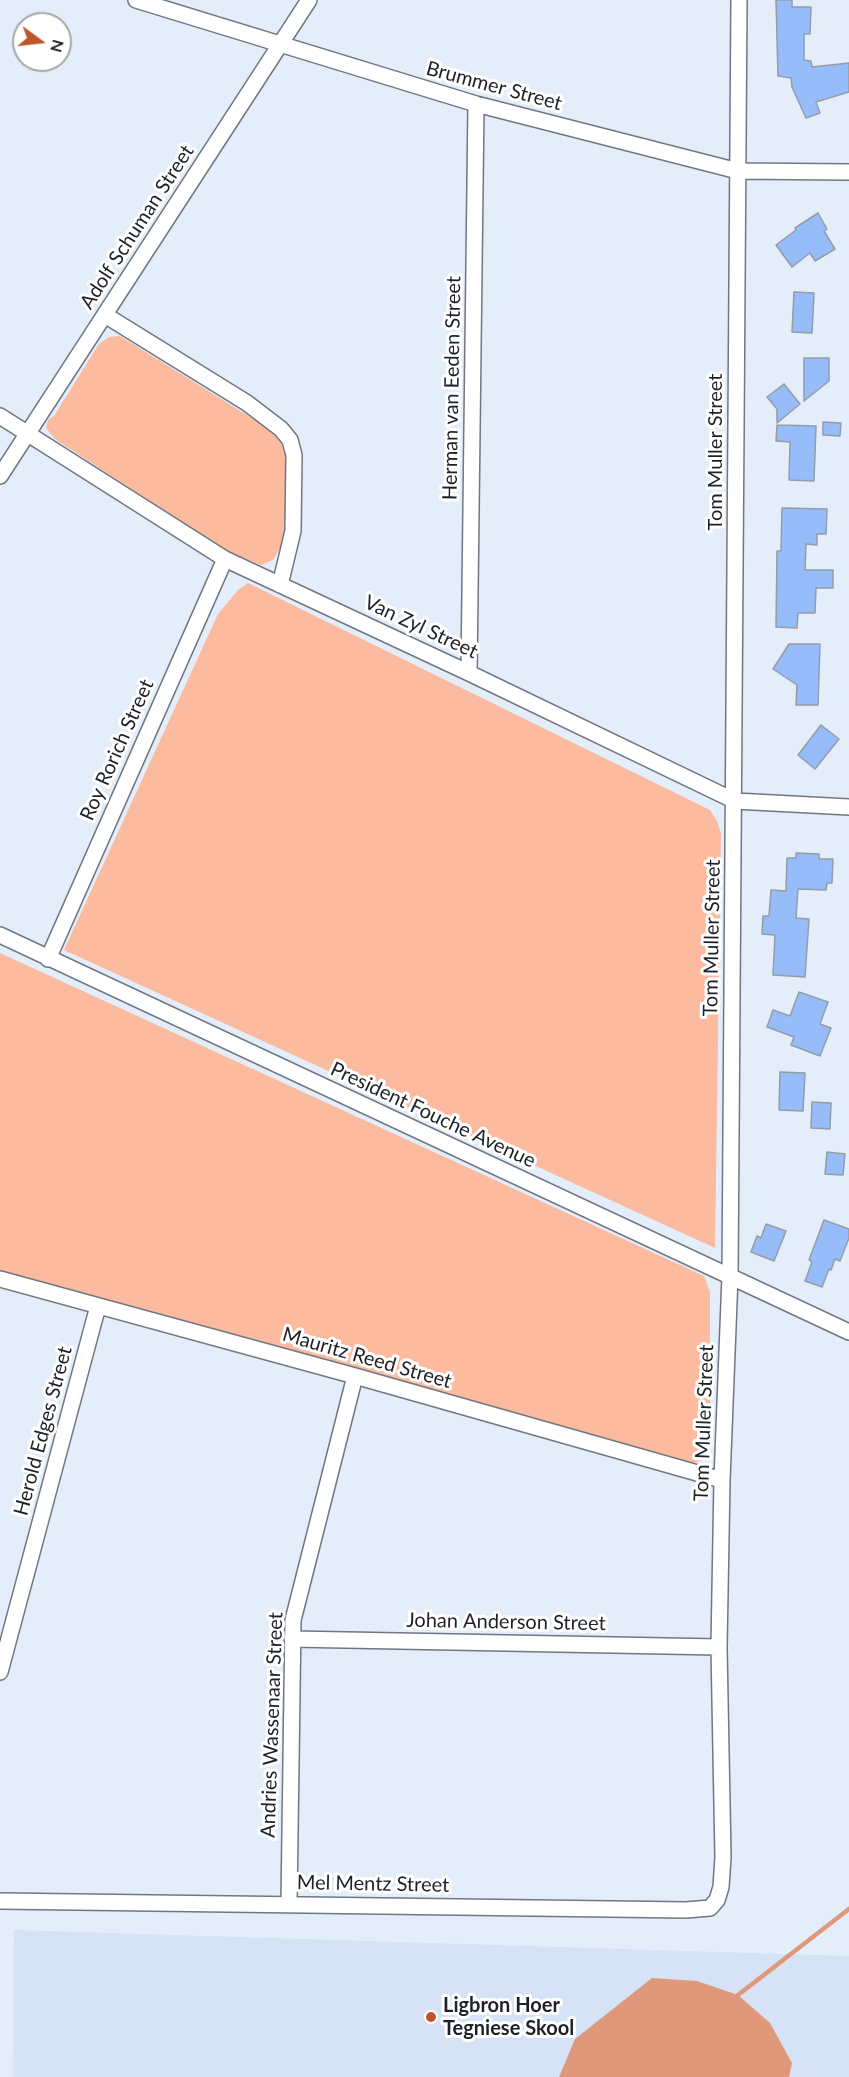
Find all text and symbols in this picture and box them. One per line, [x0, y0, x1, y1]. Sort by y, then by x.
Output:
north arrow [12, 12, 72, 72]
text: N [47, 38, 69, 55]
street label: Brummer Street [423, 56, 565, 116]
street label: Adolf Schuman Street [75, 141, 199, 313]
street label: Herman van Eeden Street [438, 276, 466, 500]
street label: Tom Muller Street [704, 374, 728, 530]
street label: Van Zyl Street [360, 590, 482, 664]
street label: Roy Rorich Street [75, 676, 159, 824]
street label: Tom Muller Street [699, 859, 725, 1017]
street label: President Fouche Avenue [327, 1057, 539, 1173]
street label: Mauritz Reed Street [280, 1322, 454, 1394]
street label: Herold Edges Street [9, 1344, 77, 1518]
street label: Tom Muller Street [689, 1344, 719, 1502]
street label: Johan Anderson Street [406, 1608, 606, 1636]
street label: Andries Wassenaar Street [256, 1612, 288, 1838]
street label: Mel Mentz Street [297, 1871, 449, 1897]
place label: Ligbron Hoer Tegniese Skool [443, 1994, 574, 2041]
marker: Ligbron Hoer Tegniese Skool [424, 2010, 438, 2024]

